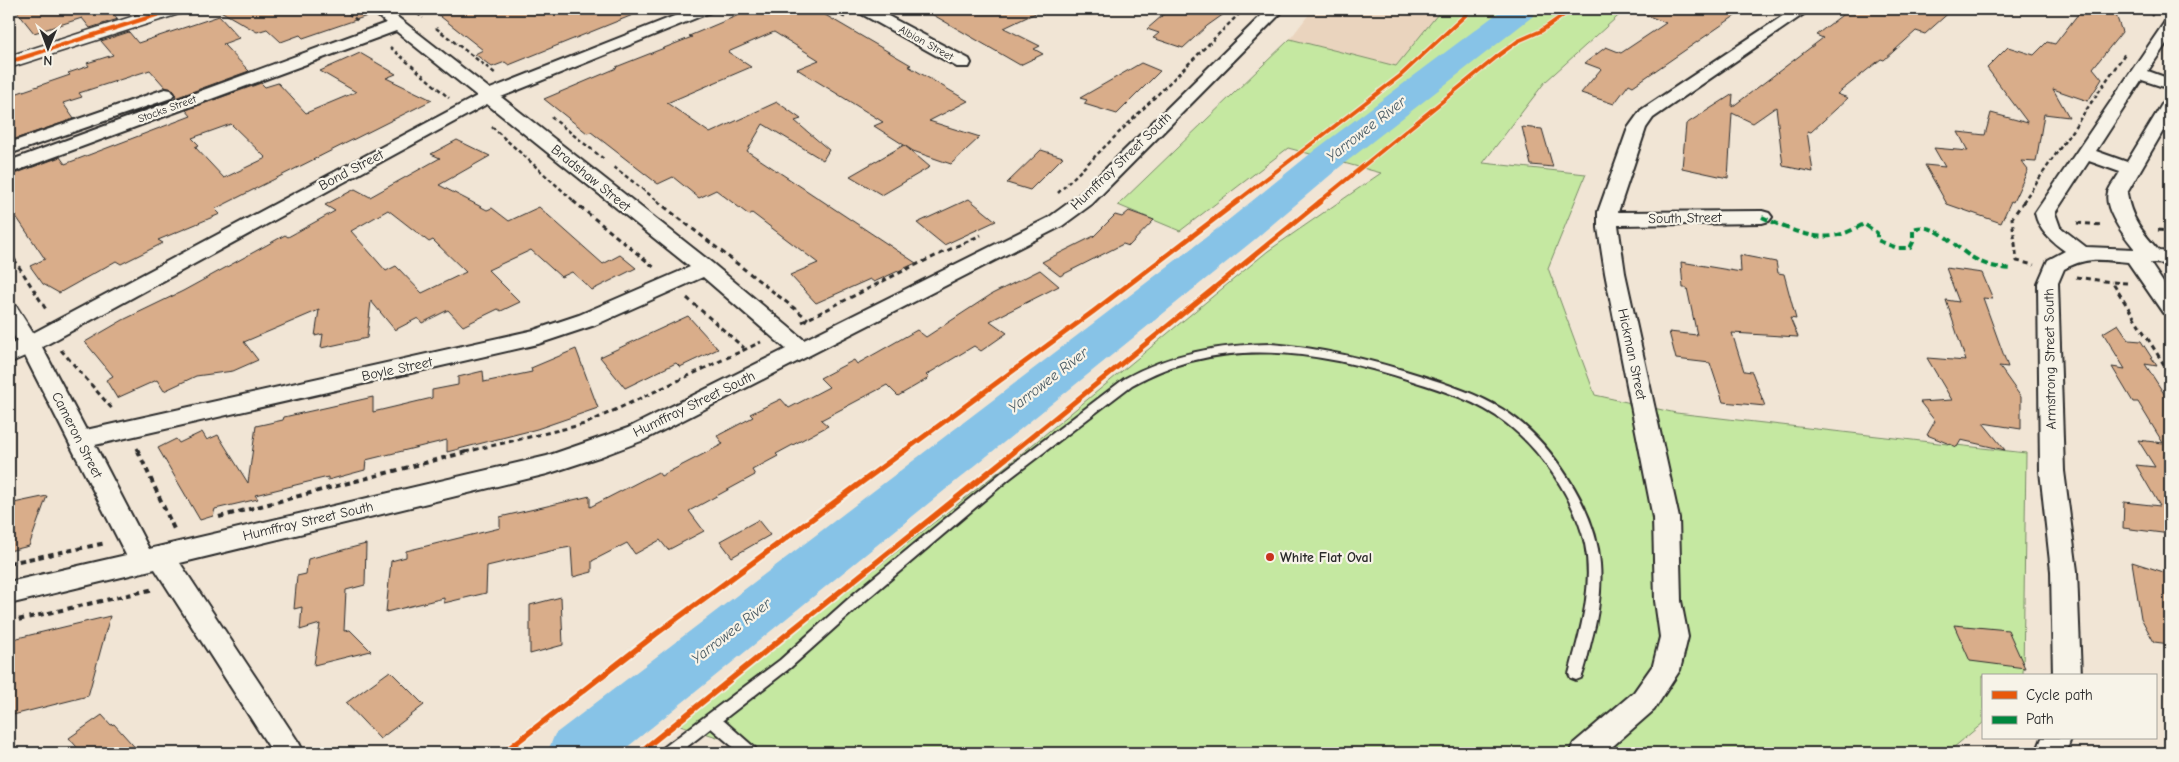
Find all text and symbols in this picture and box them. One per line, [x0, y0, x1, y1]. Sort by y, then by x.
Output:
north arrow [22, 22, 72, 72]
street label: Albion Street [896, 23, 956, 64]
text: N [43, 52, 52, 69]
street label: Stocks Street [136, 92, 199, 126]
water label: Yarrowee River [1323, 92, 1410, 166]
street label: Humffray Street South [1067, 108, 1175, 214]
street label: Bradshaw Street [548, 141, 635, 216]
street label: Bond Street [316, 145, 387, 194]
street label: South Street [1648, 209, 1723, 227]
street label: Armstrong Street South [2040, 288, 2060, 430]
street label: Hickman Street [1614, 307, 1650, 402]
water label: Yarrowee River [1005, 343, 1092, 417]
street label: Boyle Street [360, 353, 435, 385]
street label: Humffray Street South [630, 367, 758, 441]
street label: Cameron Street [48, 389, 106, 482]
street label: Humffray Street South [241, 498, 375, 544]
place label: White Flat Oval [1280, 549, 1372, 566]
marker: White Flat Oval [1264, 551, 1276, 563]
water label: Yarrowee River [688, 594, 775, 668]
legend [1982, 674, 2156, 740]
text: Cycle path [2026, 686, 2093, 704]
text: Path [2026, 710, 2054, 728]

